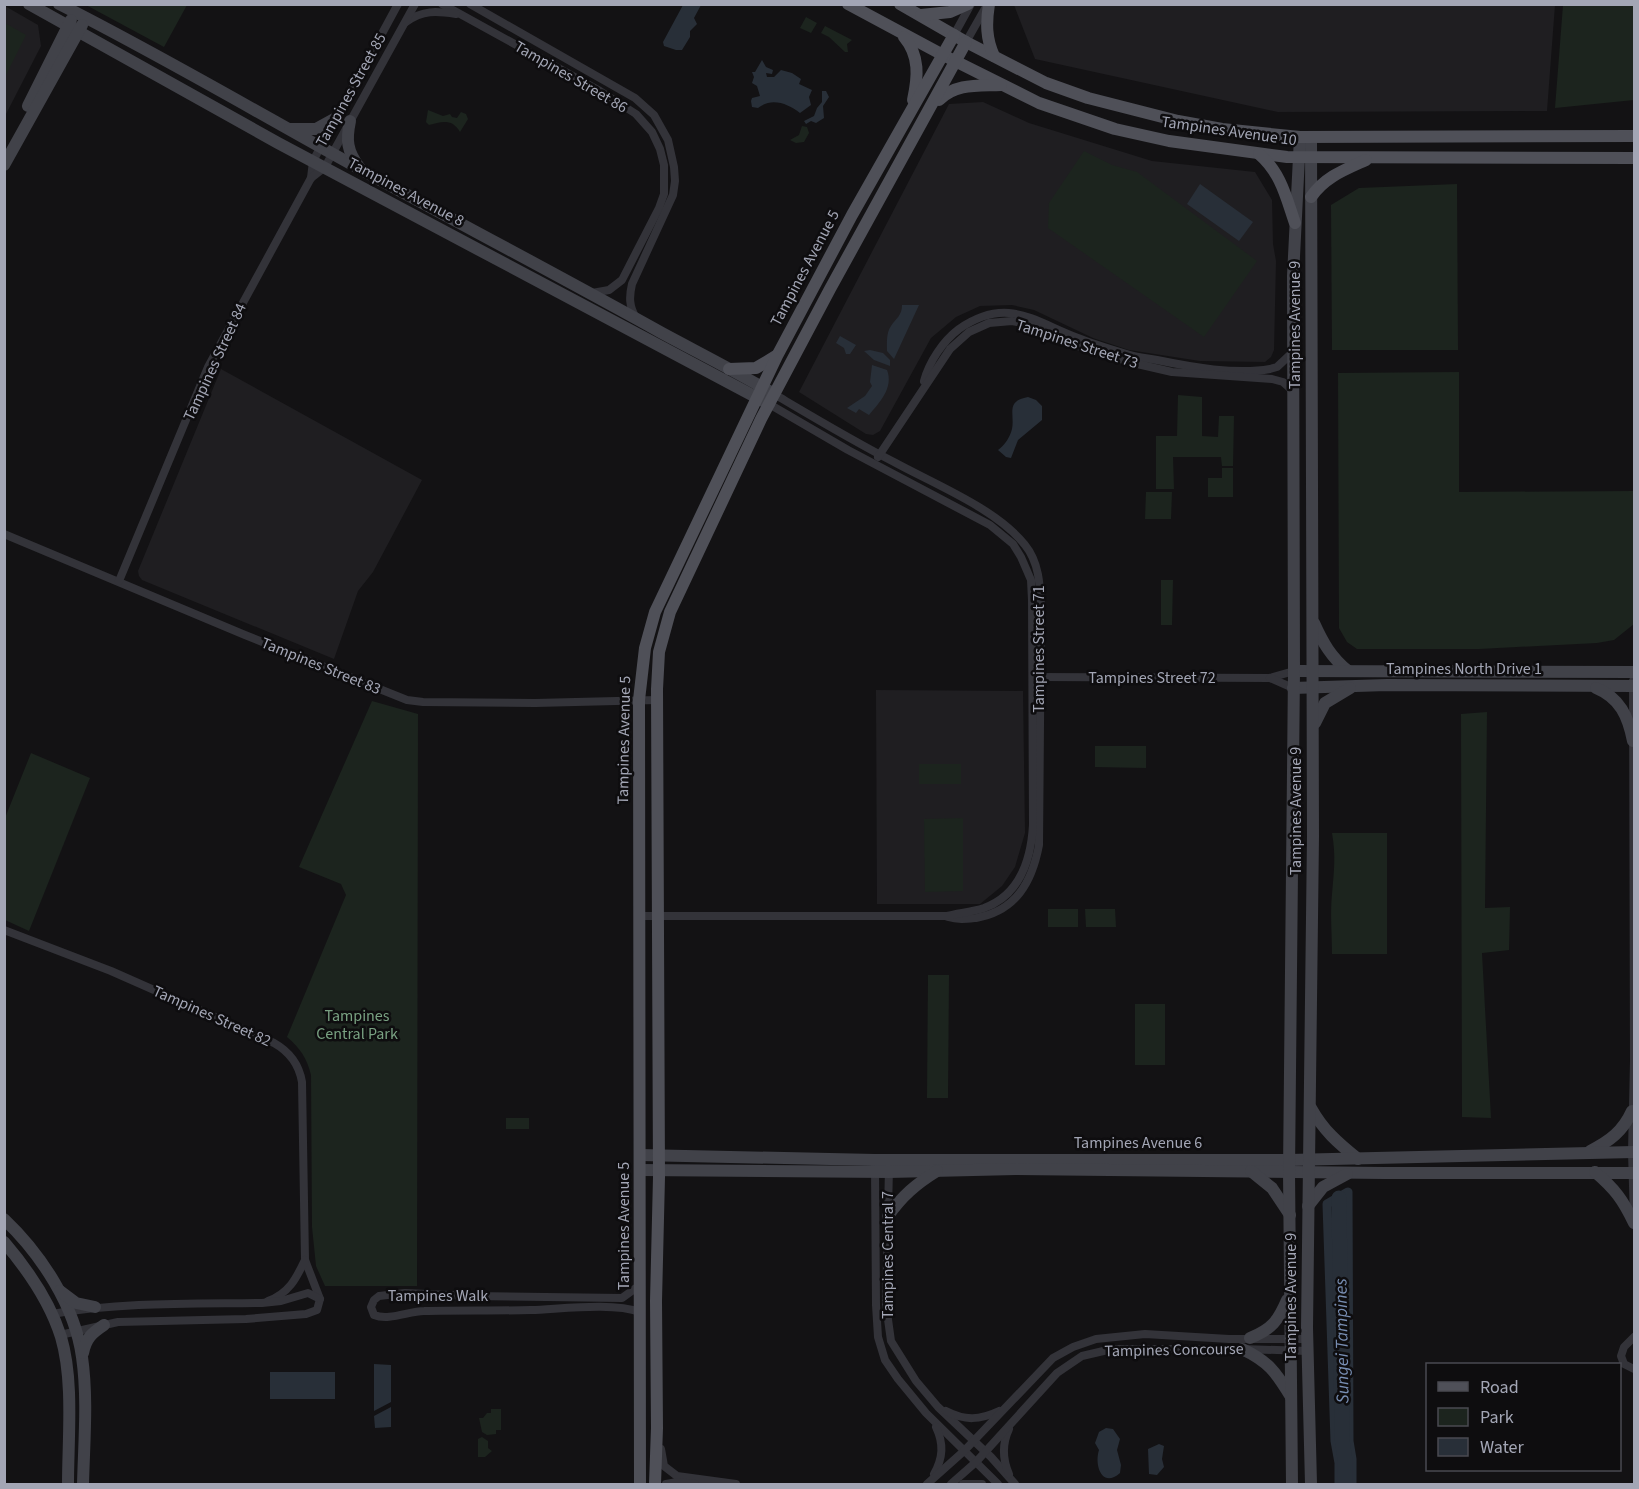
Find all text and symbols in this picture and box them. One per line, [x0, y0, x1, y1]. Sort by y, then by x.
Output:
street label: Tampines Street 85 [311, 29, 392, 151]
street label: Tampines Street 86 [510, 36, 632, 118]
street label: Tampines Avenue 10 [1160, 111, 1298, 151]
street label: Tampines Avenue 8 [344, 152, 468, 232]
street label: Tampines Avenue 5 [765, 206, 845, 330]
street label: Tampines Avenue 9 [1284, 261, 1306, 389]
street label: Tampines Street 84 [178, 300, 252, 424]
street label: Tampines Street 73 [1013, 314, 1141, 374]
street label: Tampines Street 71 [1028, 585, 1050, 713]
street label: Tampines Street 83 [258, 632, 384, 700]
street label: Tampines North Drive 1 [1386, 658, 1542, 680]
street label: Tampines Street 72 [1088, 667, 1216, 689]
street label: Tampines Avenue 5 [612, 675, 636, 804]
street label: Tampines Avenue 9 [1285, 747, 1307, 875]
street label: Tampines Street 82 [149, 980, 275, 1052]
park label: Tampines Central Park [316, 1005, 398, 1045]
street label: Tampines Avenue 6 [1074, 1132, 1202, 1154]
street label: Tampines Avenue 5 [613, 1162, 635, 1290]
street label: Tampines Central 7 [877, 1191, 899, 1319]
street label: Tampines Avenue 9 [1280, 1233, 1302, 1361]
water label: Sungei Tampines [1328, 1278, 1356, 1404]
street label: Tampines Walk [388, 1285, 488, 1307]
street label: Tampines Concourse [1104, 1338, 1244, 1362]
legend [1426, 1363, 1621, 1471]
text: Road [1480, 1375, 1519, 1400]
text: Park [1480, 1405, 1514, 1430]
text: Water [1480, 1435, 1524, 1460]

